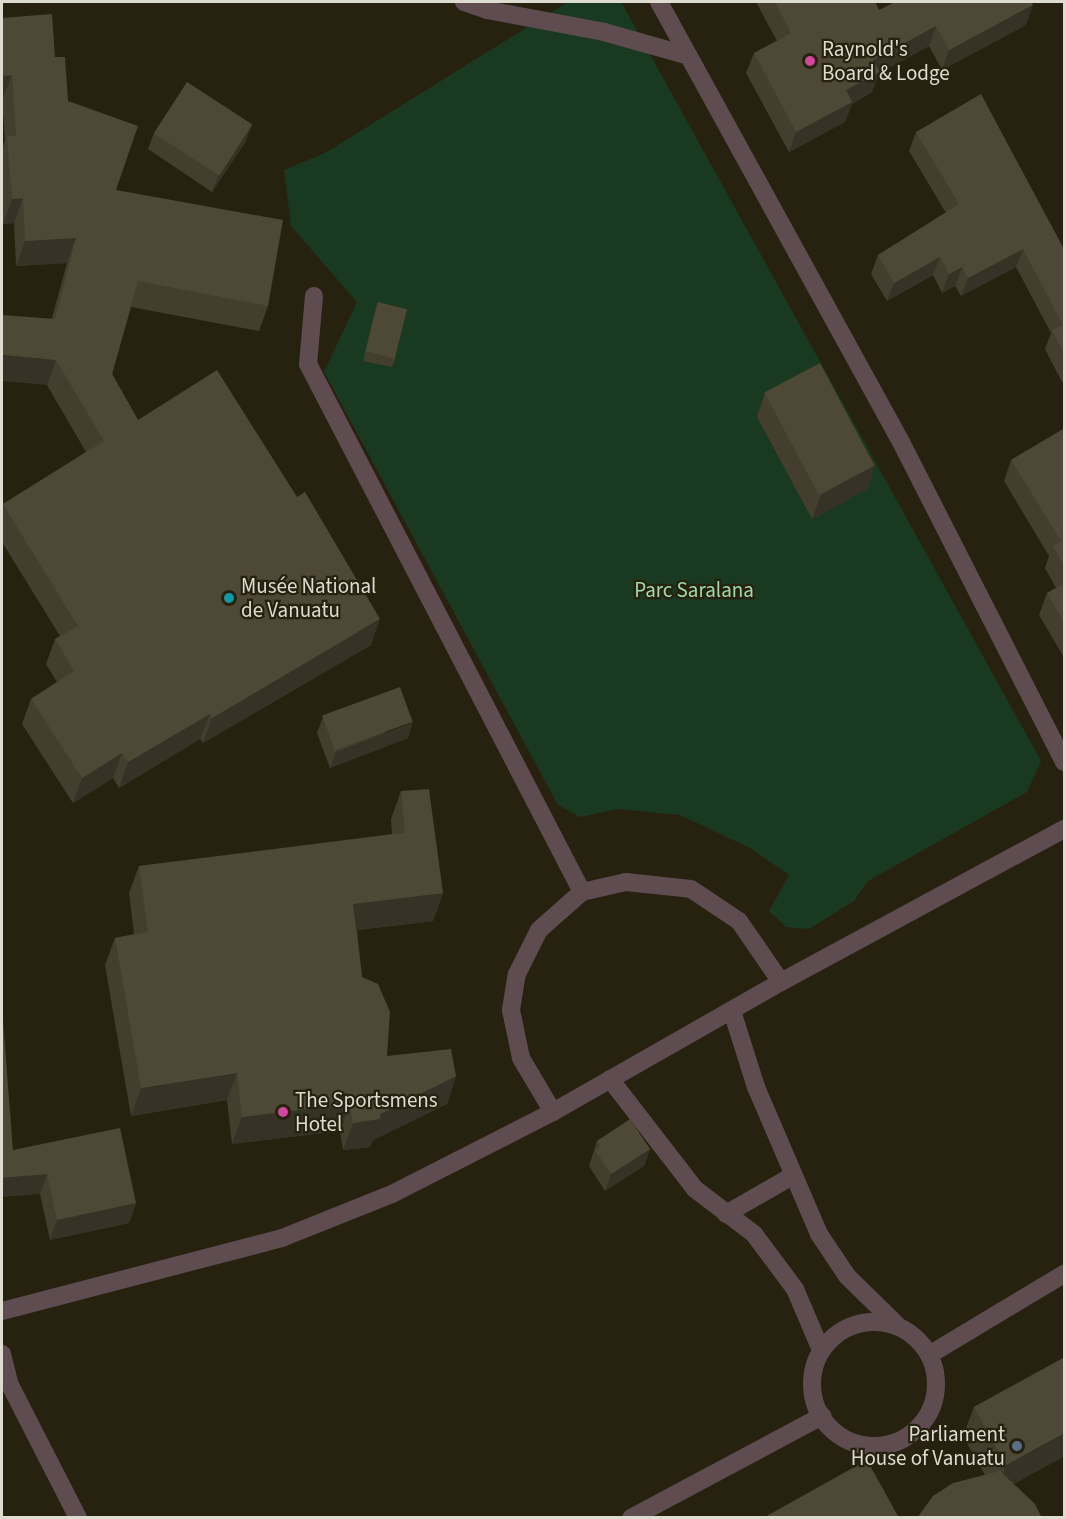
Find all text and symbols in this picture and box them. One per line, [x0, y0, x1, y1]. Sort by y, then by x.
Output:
place label: Raynold's Board & Lodge [822, 36, 950, 86]
marker: Raynold's Board & Lodge [803, 54, 817, 68]
place label: Musée National de Vanuatu [241, 573, 376, 623]
park label: Parc Saralana [634, 577, 754, 603]
marker: Musée National de Vanuatu [222, 591, 236, 605]
place label: The Sportsmens Hotel [295, 1087, 438, 1137]
marker: The Sportsmens Hotel [276, 1105, 290, 1119]
place label: Parliament House of Vanuatu [851, 1421, 1005, 1471]
marker: Parliament House of Vanuatu [1010, 1439, 1024, 1453]

